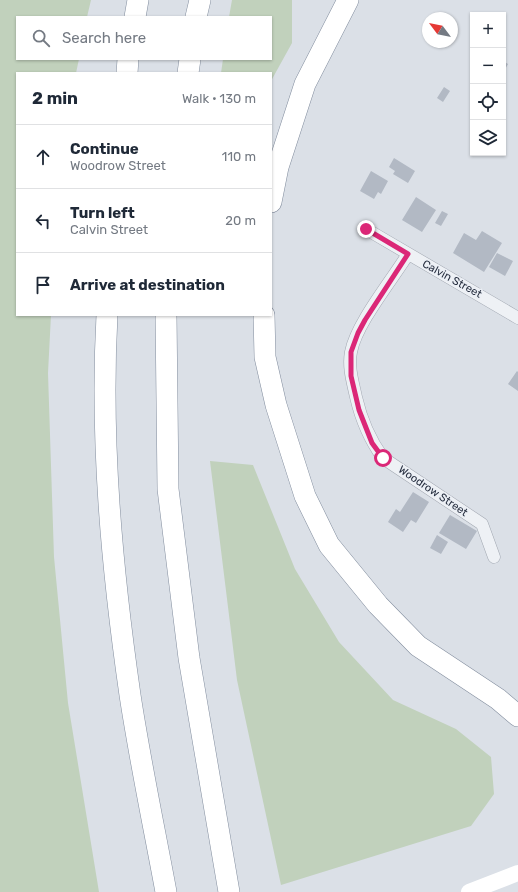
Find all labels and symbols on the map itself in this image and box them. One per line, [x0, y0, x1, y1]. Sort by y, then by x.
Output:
north arrow [422, 12, 458, 48]
route end [357, 220, 375, 238]
street label: Calvin Street [420, 257, 485, 301]
route start [374, 449, 392, 467]
street label: Woodrow Street [396, 463, 471, 519]

